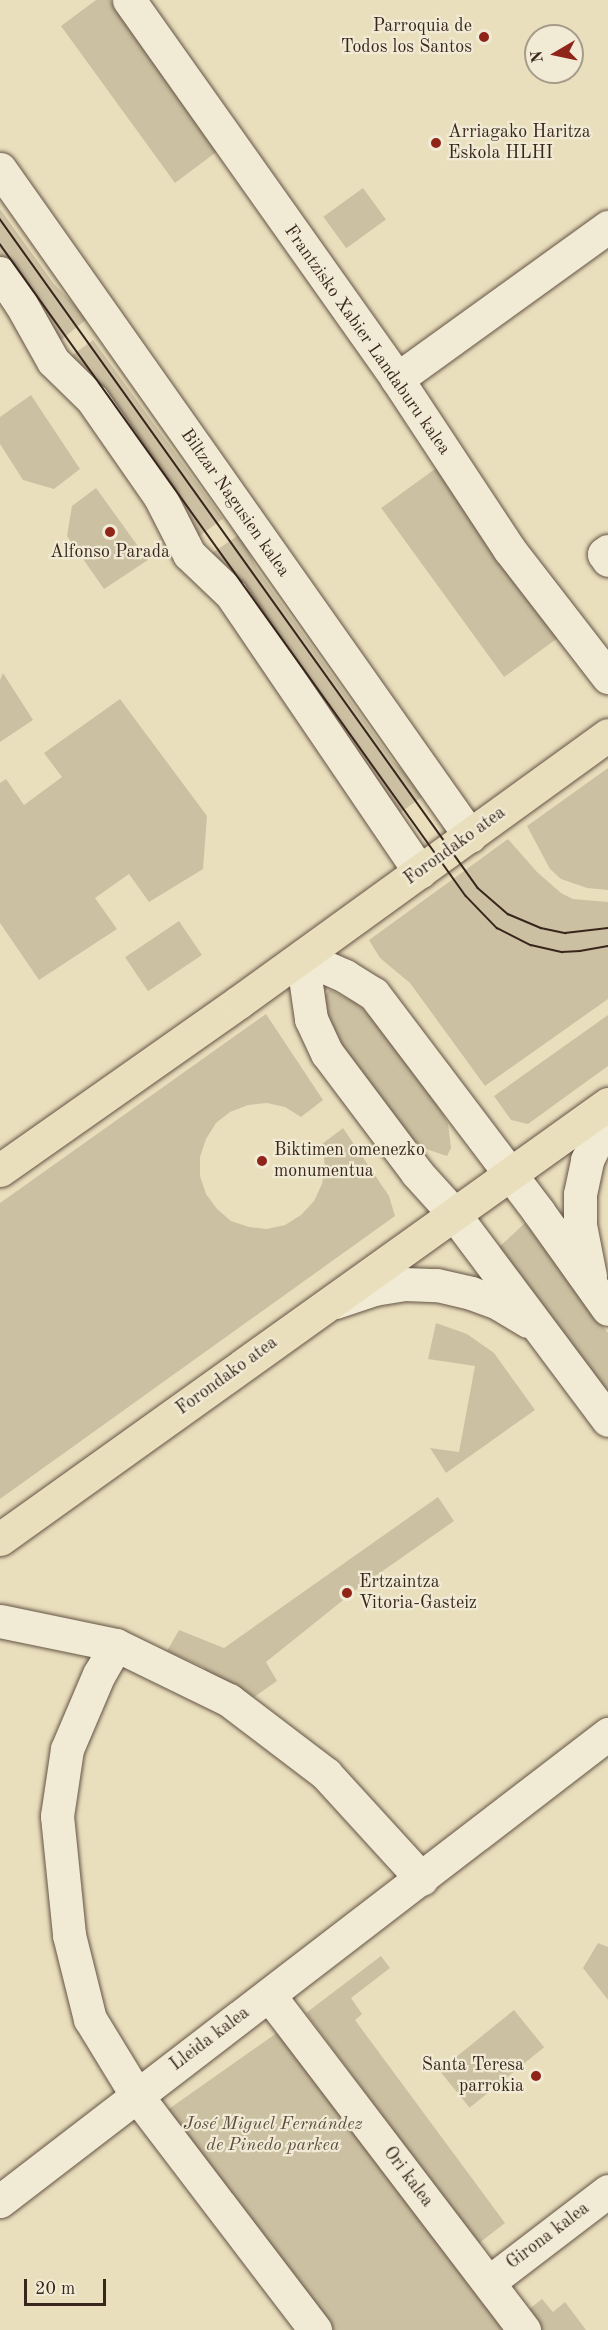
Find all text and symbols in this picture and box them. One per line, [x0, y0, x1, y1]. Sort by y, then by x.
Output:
place label: Parroquia de Todos los Santos [341, 16, 472, 58]
north arrow [524, 24, 584, 84]
marker: Parroquia de Todos los Santos [477, 30, 491, 44]
text: N [529, 49, 547, 64]
place label: Arriagako Haritza Eskola HLHI [448, 122, 591, 164]
marker: Arriagako Haritza Eskola HLHI [429, 136, 443, 150]
street label: Frantzisko Xabier Landaburu kalea [279, 221, 455, 459]
street label: Biltzar Nagusien kalea [176, 425, 294, 581]
marker: Alfonso Parada [103, 525, 117, 539]
place label: Alfonso Parada [50, 541, 170, 563]
street label: Forondako atea [400, 802, 510, 890]
place label: Biktimen omenezko monumentua [274, 1140, 425, 1182]
marker: Biktimen omenezko monumentua [255, 1154, 269, 1168]
street label: Forondako atea [172, 1332, 282, 1420]
place label: Ertzaintza Vitoria-Gasteiz [359, 1572, 477, 1614]
marker: Ertzaintza Vitoria-Gasteiz [340, 1586, 354, 1600]
street label: Lleida kalea [166, 2002, 254, 2076]
place label: Santa Teresa parrokia [422, 2055, 524, 2098]
marker: Santa Teresa parrokia [529, 2069, 543, 2083]
park label: José Miguel Fernández de Pinedo parkea [183, 2114, 363, 2156]
street label: Ori kalea [378, 2142, 438, 2212]
street label: Girona kalea [502, 2198, 594, 2274]
scale bar [27, 2267, 110, 2305]
text: 20 m [35, 2280, 75, 2298]

